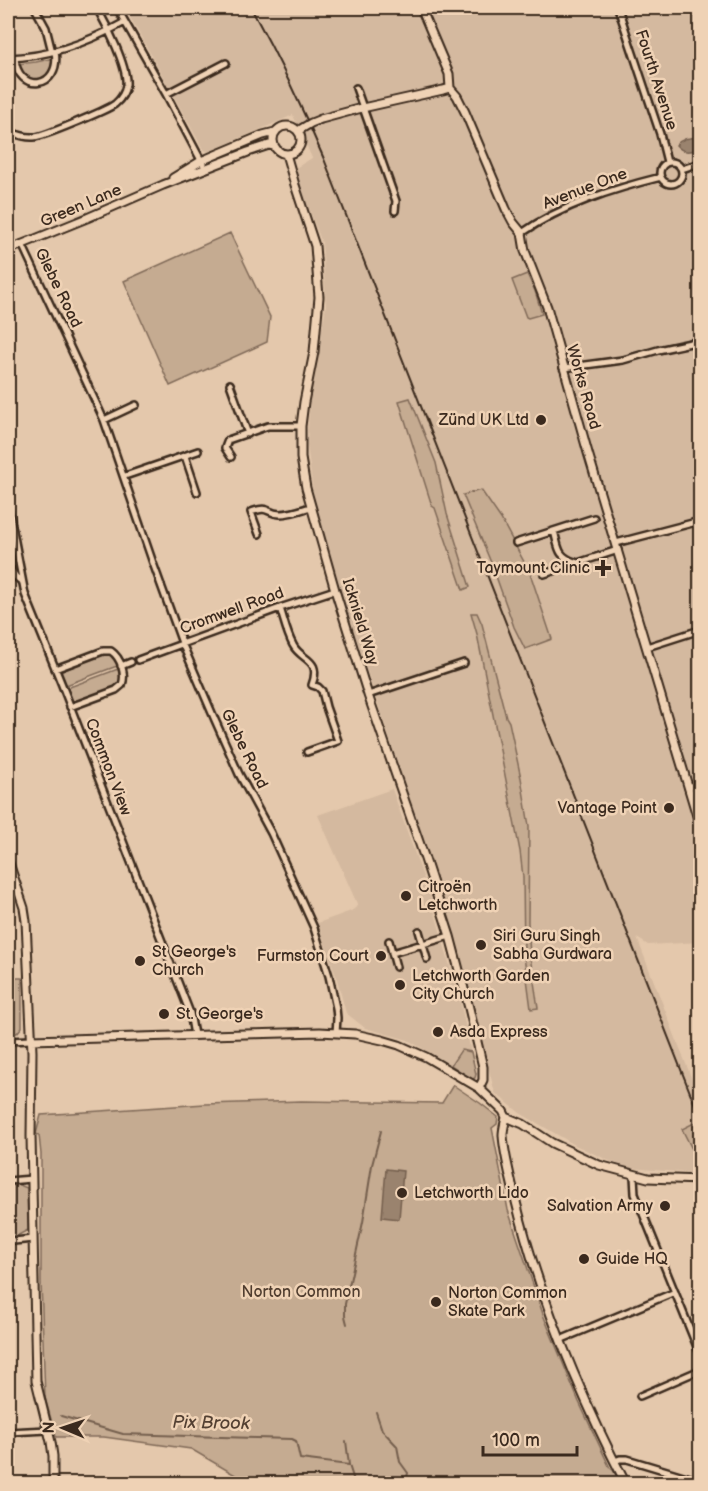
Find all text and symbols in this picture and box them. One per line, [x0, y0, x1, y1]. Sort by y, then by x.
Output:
street label: Fourth Avenue [631, 27, 681, 133]
street label: Avenue One [540, 164, 630, 214]
street label: Green Lane [38, 180, 125, 232]
street label: Glebe Road [31, 245, 85, 331]
street label: Works Road [562, 342, 604, 432]
place label: Zünd UK Ltd [438, 411, 529, 430]
marker: Zünd UK Ltd [534, 413, 548, 427]
place label: Taymount Clinic [476, 559, 590, 578]
marker: Taymount Clinic [594, 559, 612, 577]
street label: Icknield Way [338, 576, 382, 668]
street label: Cromwell Road [177, 583, 287, 639]
street label: Glebe Road [217, 706, 271, 792]
street label: Common View [81, 716, 135, 819]
place label: Vantage Point [558, 799, 657, 818]
marker: Vantage Point [662, 801, 676, 815]
place label: Citroën Letchworth [418, 878, 497, 915]
marker: Citroën Letchworth [399, 889, 413, 903]
place label: Siri Guru Singh Sabha Gurdwara [493, 927, 612, 964]
marker: Siri Guru Singh Sabha Gurdwara [474, 938, 488, 952]
place label: St George's Church [152, 943, 236, 980]
place label: Furmston Court [257, 947, 369, 966]
marker: Furmston Court [374, 949, 388, 963]
marker: St George's Church [133, 954, 147, 968]
place label: Letchworth Garden City Church [412, 967, 550, 1004]
marker: Letchworth Garden City Church [393, 978, 407, 992]
place label: St. George's [176, 1005, 263, 1024]
marker: St. George's [157, 1007, 171, 1021]
place label: Asda Express [450, 1023, 548, 1042]
marker: Asda Express [431, 1025, 445, 1039]
place label: Letchworth Lido [414, 1184, 529, 1203]
marker: Letchworth Lido [395, 1186, 409, 1200]
place label: Salvation Army [547, 1197, 654, 1216]
marker: Salvation Army [658, 1199, 672, 1213]
place label: Guide HQ [596, 1250, 668, 1269]
marker: Guide HQ [577, 1252, 591, 1266]
park label: Norton Common [242, 1283, 360, 1302]
place label: Norton Common Skate Park [448, 1284, 567, 1321]
marker: Norton Common Skate Park [429, 1295, 443, 1309]
north arrow [33, 1398, 93, 1458]
water label: Pix Brook [172, 1412, 251, 1434]
scale bar [483, 1419, 578, 1457]
text: N [40, 1421, 59, 1434]
text: 100 m [492, 1430, 540, 1451]

